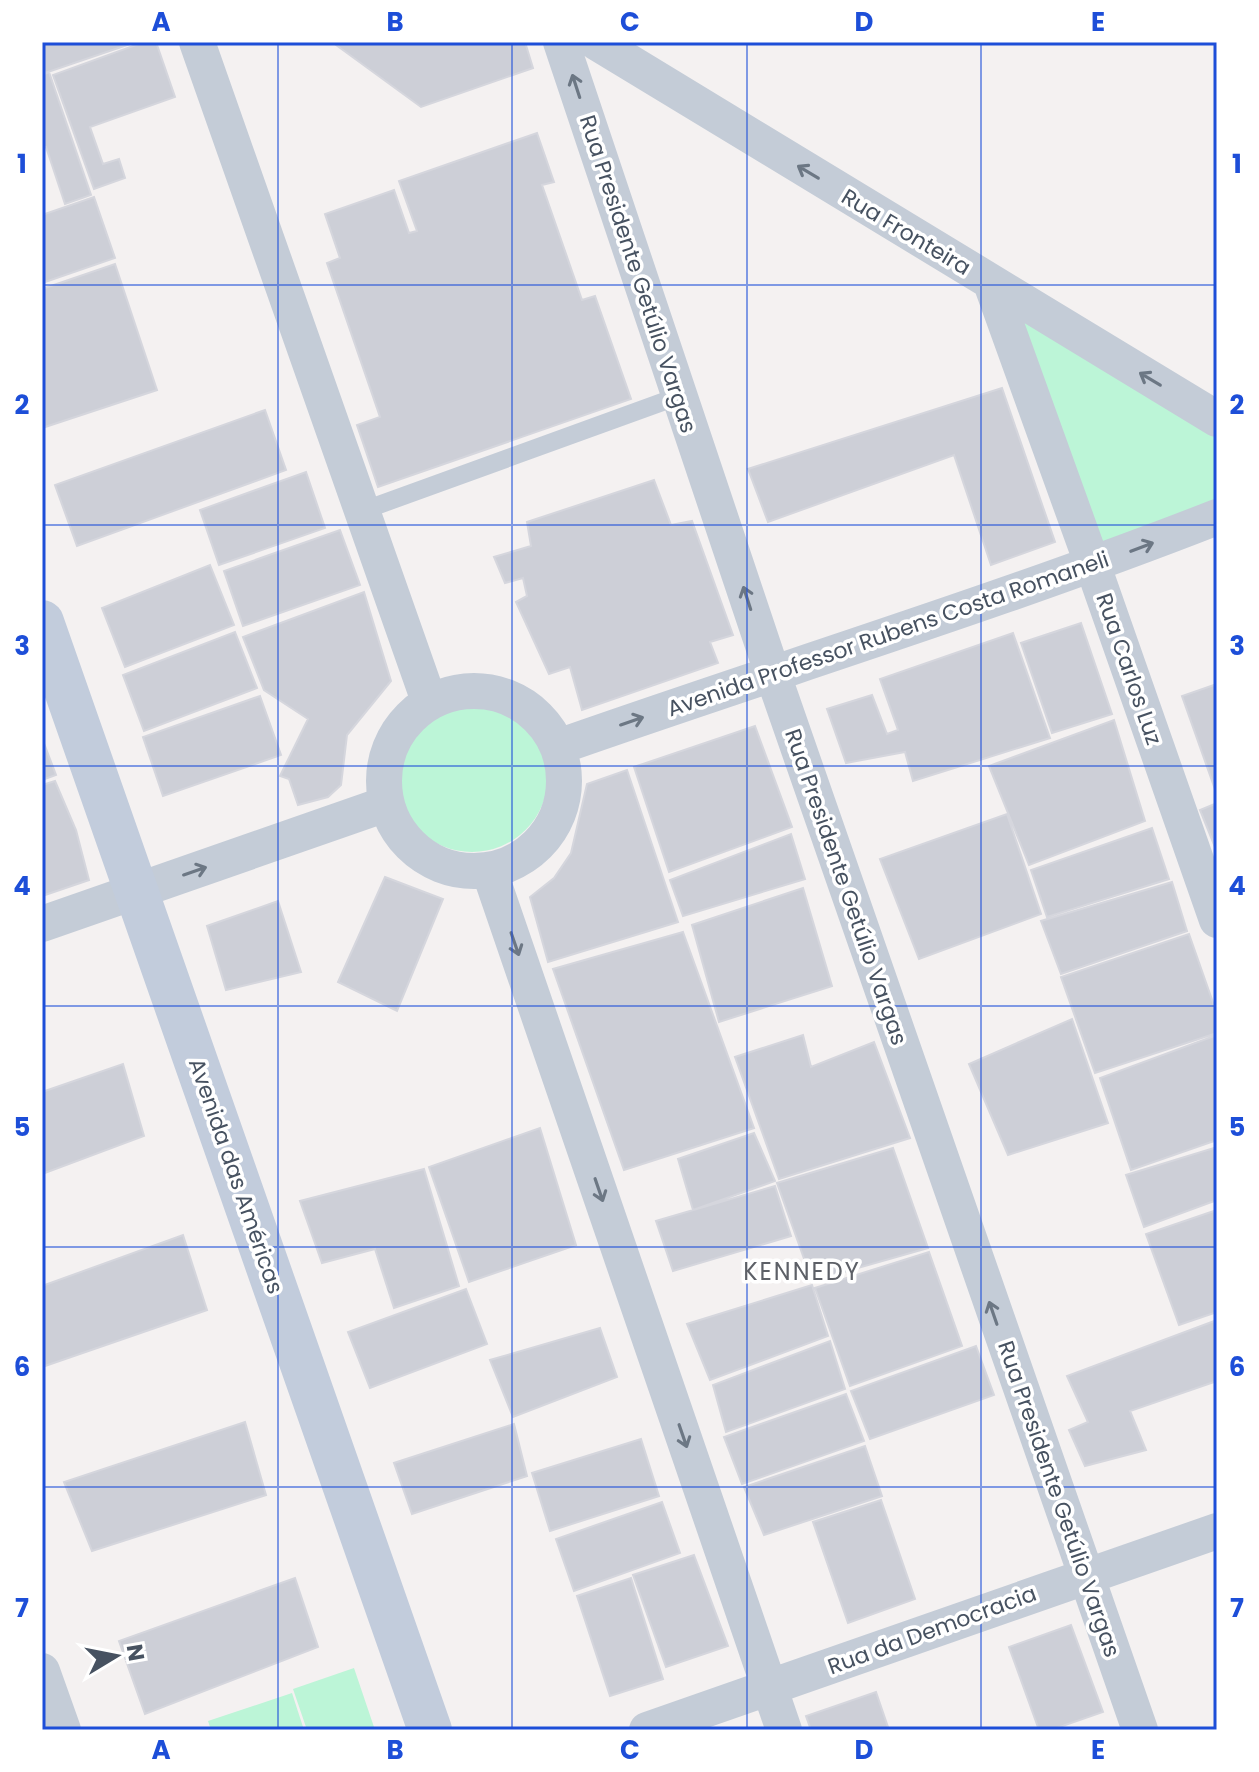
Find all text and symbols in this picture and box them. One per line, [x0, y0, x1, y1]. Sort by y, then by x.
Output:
text: A [151, 4, 171, 40]
text: B [386, 4, 404, 40]
text: C [620, 4, 640, 40]
text: D [855, 4, 874, 40]
text: E [1091, 4, 1105, 40]
one-way arrow [567, 74, 582, 99]
street label: Rua Presidente Getúlio Vargas [572, 111, 704, 437]
text: 1 [17, 146, 27, 182]
text: 1 [1232, 146, 1242, 182]
one-way arrow [797, 163, 820, 179]
street label: Rua Fronteira [836, 181, 976, 283]
one-way arrow [1139, 371, 1162, 387]
text: 2 [15, 387, 30, 423]
text: 2 [1230, 387, 1245, 423]
one-way arrow [1129, 538, 1154, 553]
street label: Avenida Professor Rubens Costa Romaneli [663, 544, 1113, 724]
one-way arrow [738, 586, 753, 611]
street label: Rua Carlos Luz [1089, 589, 1169, 749]
text: 3 [14, 628, 30, 664]
text: 3 [1229, 628, 1245, 664]
one-way arrow [619, 713, 644, 728]
street label: Rua Presidente Getúlio Vargas [777, 725, 915, 1049]
one-way arrow [182, 862, 207, 877]
text: 4 [13, 868, 31, 904]
text: 4 [1228, 868, 1246, 904]
one-way arrow [508, 931, 523, 956]
street label: Avenida das Américas [181, 1054, 291, 1298]
text: 5 [14, 1109, 30, 1145]
text: 5 [1229, 1109, 1245, 1145]
one-way arrow [592, 1177, 607, 1202]
district label: KENNEDY [743, 1255, 861, 1288]
one-way arrow [985, 1301, 1000, 1326]
street label: Rua Presidente Getúlio Vargas [990, 1337, 1128, 1661]
text: 6 [14, 1349, 30, 1385]
text: 6 [1229, 1349, 1245, 1385]
one-way arrow [677, 1423, 692, 1448]
street label: Rua da Democracia [823, 1578, 1041, 1682]
text: 7 [15, 1590, 29, 1626]
text: 7 [1230, 1590, 1244, 1626]
north arrow [76, 1616, 156, 1696]
text: N [119, 1642, 152, 1663]
text: A [151, 1732, 171, 1768]
text: B [386, 1732, 404, 1768]
text: C [620, 1732, 640, 1768]
text: D [855, 1732, 874, 1768]
text: E [1091, 1732, 1105, 1768]

